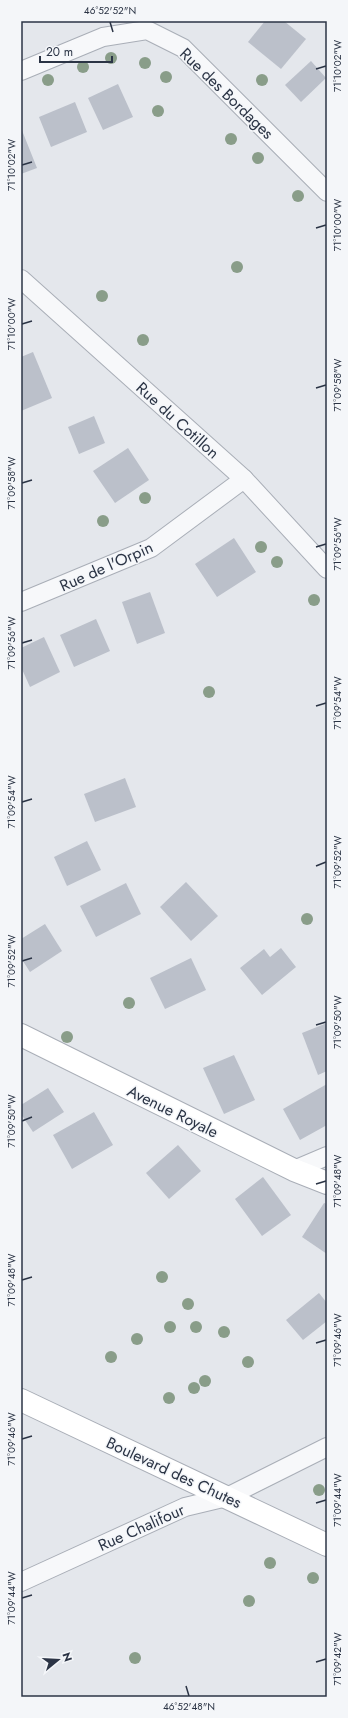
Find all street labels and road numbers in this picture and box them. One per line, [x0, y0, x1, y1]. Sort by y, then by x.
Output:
street label: Rue des Bordages [174, 42, 279, 144]
street label: Rue du Cotillon [131, 377, 224, 464]
street label: Rue de l'Orpin [56, 536, 157, 597]
street label: Avenue Royale [123, 1079, 222, 1143]
street label: Boulevard des Chutes [102, 1431, 245, 1514]
street label: Rue Chalifour [94, 1498, 189, 1557]

